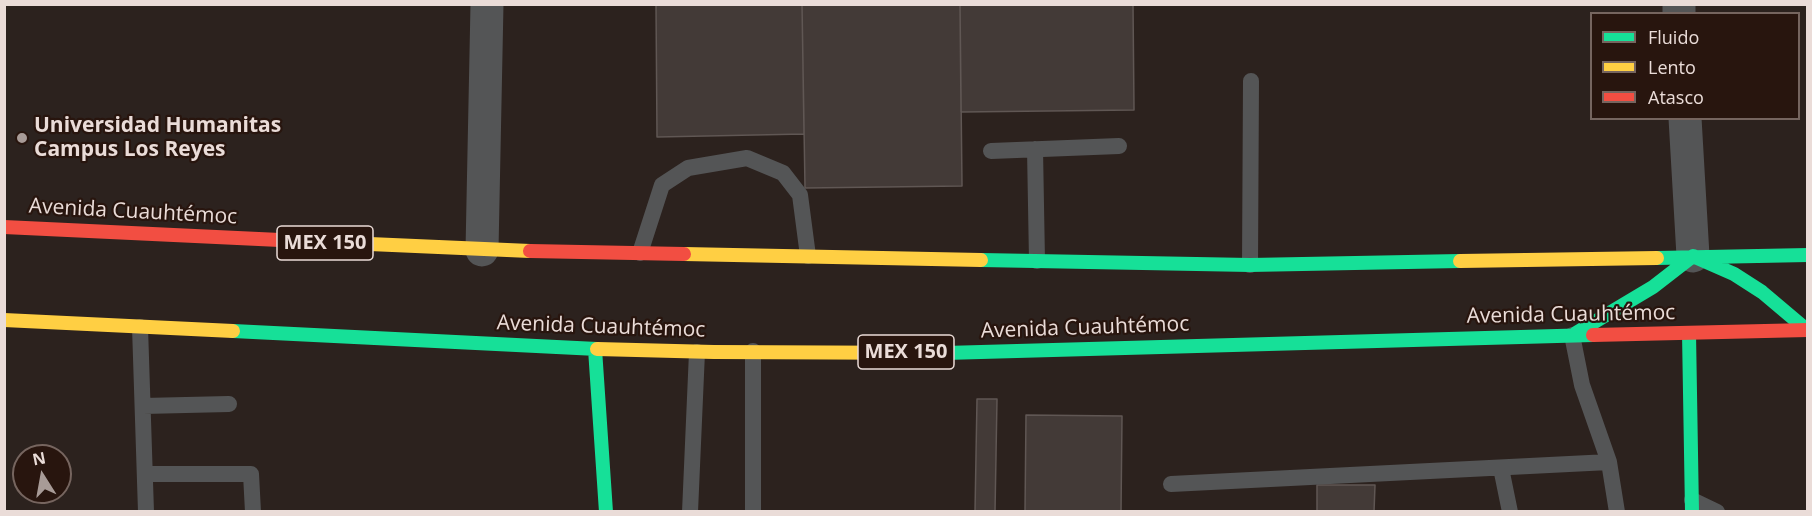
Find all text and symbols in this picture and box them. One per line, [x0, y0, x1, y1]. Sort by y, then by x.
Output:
legend [1590, 12, 1800, 120]
text: Fluido [1648, 25, 1699, 49]
text: Lento [1648, 55, 1696, 79]
text: Atasco [1648, 85, 1704, 109]
place label: Universidad Humanitas Campus Los Reyes [34, 113, 281, 163]
marker: Universidad Humanitas Campus Los Reyes [15, 131, 29, 145]
street label: Avenida Cuauhtémoc [28, 194, 238, 230]
road number: MEX 150 [277, 226, 373, 260]
street label: Avenida Cuauhtémoc [1466, 301, 1676, 329]
street label: Avenida Cuauhtémoc [496, 311, 706, 343]
street label: Avenida Cuauhtémoc [980, 312, 1190, 344]
road number: MEX 150 [858, 335, 954, 369]
north arrow [12, 444, 72, 504]
text: N [30, 446, 47, 470]

